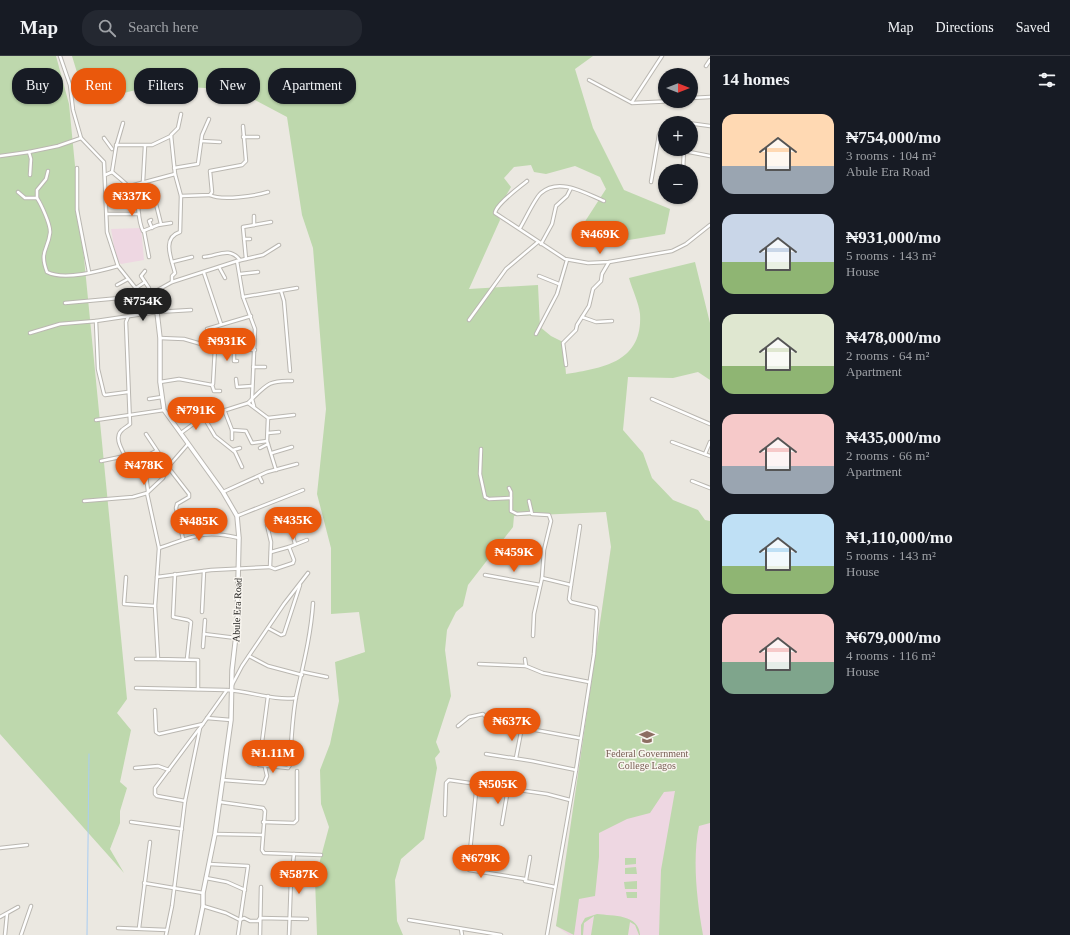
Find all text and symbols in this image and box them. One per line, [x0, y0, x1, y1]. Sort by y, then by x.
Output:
search box [82, 10, 362, 46]
text: Map [20, 17, 58, 38]
icon: search [96, 17, 118, 39]
text: Search here [128, 19, 198, 35]
text: Map [888, 20, 913, 35]
text: Directions [935, 20, 994, 35]
text: Saved [1016, 20, 1050, 35]
chip: Buy [12, 68, 63, 104]
chip: Rent [71, 68, 126, 104]
chip: Filters [134, 68, 198, 104]
chip: New [206, 68, 260, 104]
chip: Apartment [268, 68, 356, 104]
north arrow [658, 68, 698, 108]
map controls [658, 68, 698, 204]
icon: filters [1036, 69, 1058, 91]
text: 14 homes [722, 70, 790, 89]
button: + [658, 116, 698, 156]
text: ₦754,000/mo [846, 128, 941, 147]
icon: home [754, 130, 802, 178]
text: 3 rooms · 104 m² [846, 148, 936, 163]
button: − [658, 164, 698, 204]
text: Abule Era Road [846, 164, 930, 179]
pin: ₦337K [104, 183, 160, 217]
text: ₦337K [113, 188, 152, 203]
pin: ₦469K [572, 221, 628, 255]
text: ₦469K [581, 226, 620, 241]
text: ₦931,000/mo [846, 228, 941, 247]
icon: home [754, 230, 802, 278]
text: 5 rooms · 143 m² [846, 248, 936, 263]
text: House [846, 264, 879, 279]
pin: ₦754K [115, 288, 171, 322]
text: ₦754K [124, 293, 163, 308]
pin: ₦931K [199, 328, 255, 362]
text: ₦478,000/mo [846, 328, 941, 347]
icon: home [754, 330, 802, 378]
text: ₦931K [208, 333, 247, 348]
text: 2 rooms · 64 m² [846, 348, 929, 363]
text: Apartment [846, 364, 902, 379]
pin: ₦791K [168, 397, 224, 431]
text: ₦791K [177, 402, 216, 417]
text: ₦435,000/mo [846, 428, 941, 447]
icon: home [754, 430, 802, 478]
text: 2 rooms · 66 m² [846, 448, 929, 463]
pin: ₦478K [116, 452, 172, 486]
text: ₦478K [125, 457, 164, 472]
text: Apartment [846, 464, 902, 479]
pin: ₦435K [265, 507, 321, 541]
pin: ₦485K [171, 508, 227, 542]
text: ₦435K [274, 512, 313, 527]
text: ₦485K [180, 513, 219, 528]
text: ₦1,110,000/mo [846, 528, 953, 547]
icon: home [754, 530, 802, 578]
pin: ₦459K [486, 539, 542, 573]
text: ₦459K [495, 544, 534, 559]
text: 5 rooms · 143 m² [846, 548, 936, 563]
text: House [846, 564, 879, 579]
street label: Abule Era Road [230, 578, 244, 642]
text: ₦679,000/mo [846, 628, 941, 647]
icon: home [754, 630, 802, 678]
text: 4 rooms · 116 m² [846, 648, 935, 663]
text: House [846, 664, 879, 679]
pin: ₦637K [484, 708, 540, 742]
text: ₦637K [493, 713, 532, 728]
school or university icon: Federal Government College Lagos [638, 728, 656, 746]
pin: ₦1.11M [240, 740, 306, 774]
text: ₦1.11M [251, 745, 295, 760]
place label: Federal Government College Lagos [606, 748, 688, 771]
pin: ₦505K [470, 771, 526, 805]
text: ₦505K [479, 776, 518, 791]
pin: ₦679K [453, 845, 509, 879]
text: ₦679K [462, 850, 501, 865]
pin: ₦587K [271, 861, 327, 895]
text: ₦587K [280, 866, 319, 881]

